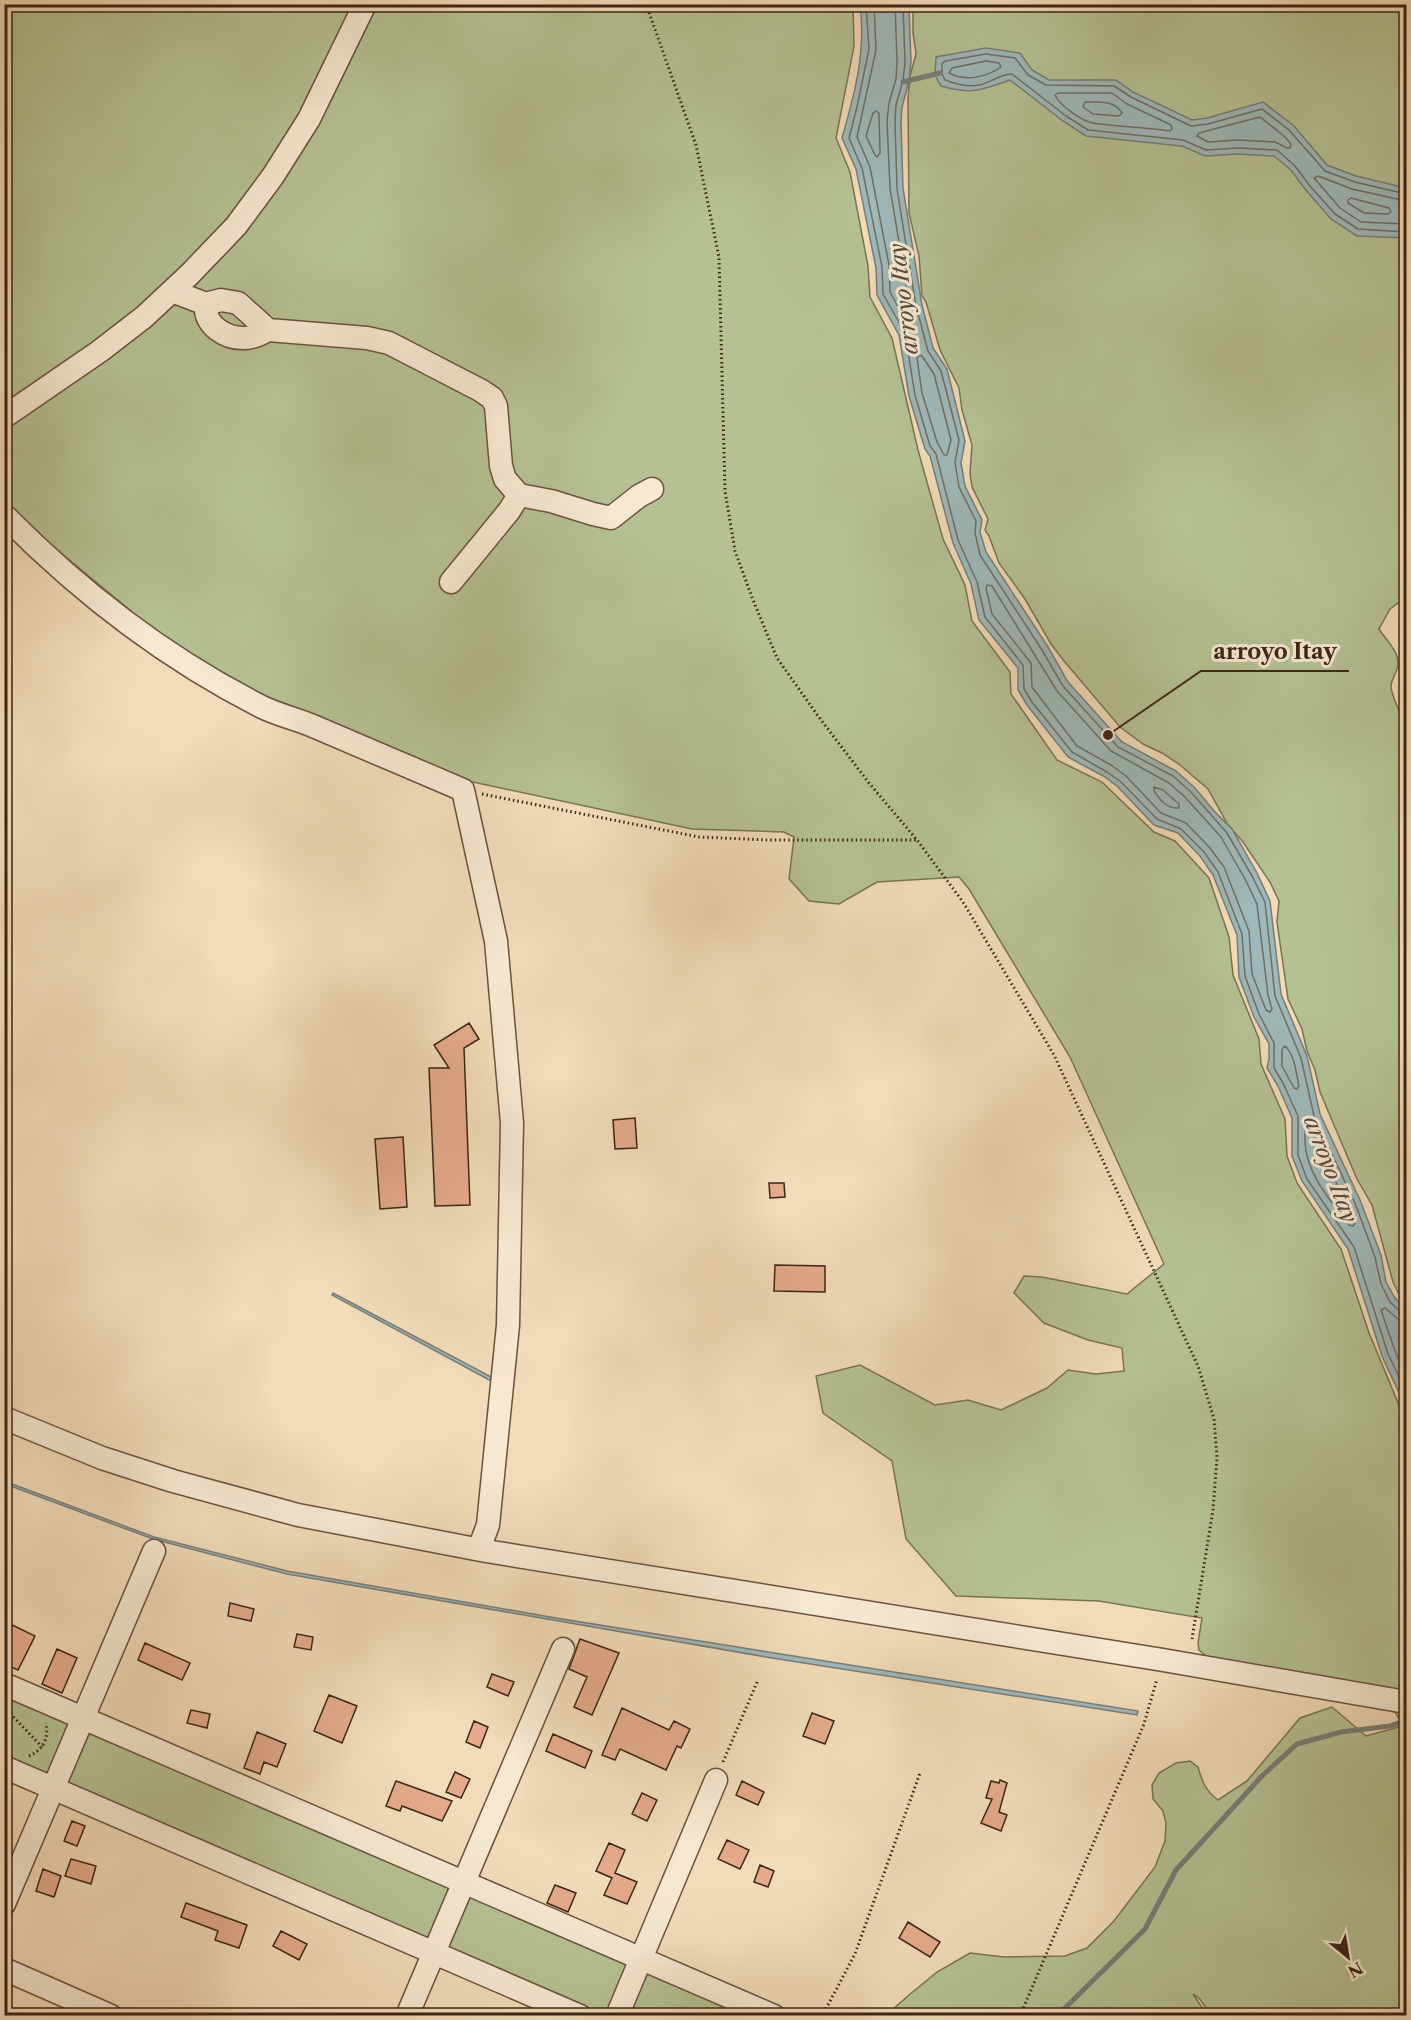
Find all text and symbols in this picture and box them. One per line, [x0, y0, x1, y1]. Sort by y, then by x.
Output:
water label: arroyo Itay [883, 242, 924, 356]
callout: arroyo Itay [1201, 631, 1349, 671]
text: arroyo Itay [1213, 638, 1337, 665]
water label: arroyo Itay [1298, 1112, 1363, 1226]
north arrow [1318, 1927, 1378, 1987]
text: N [1344, 1958, 1367, 1982]

